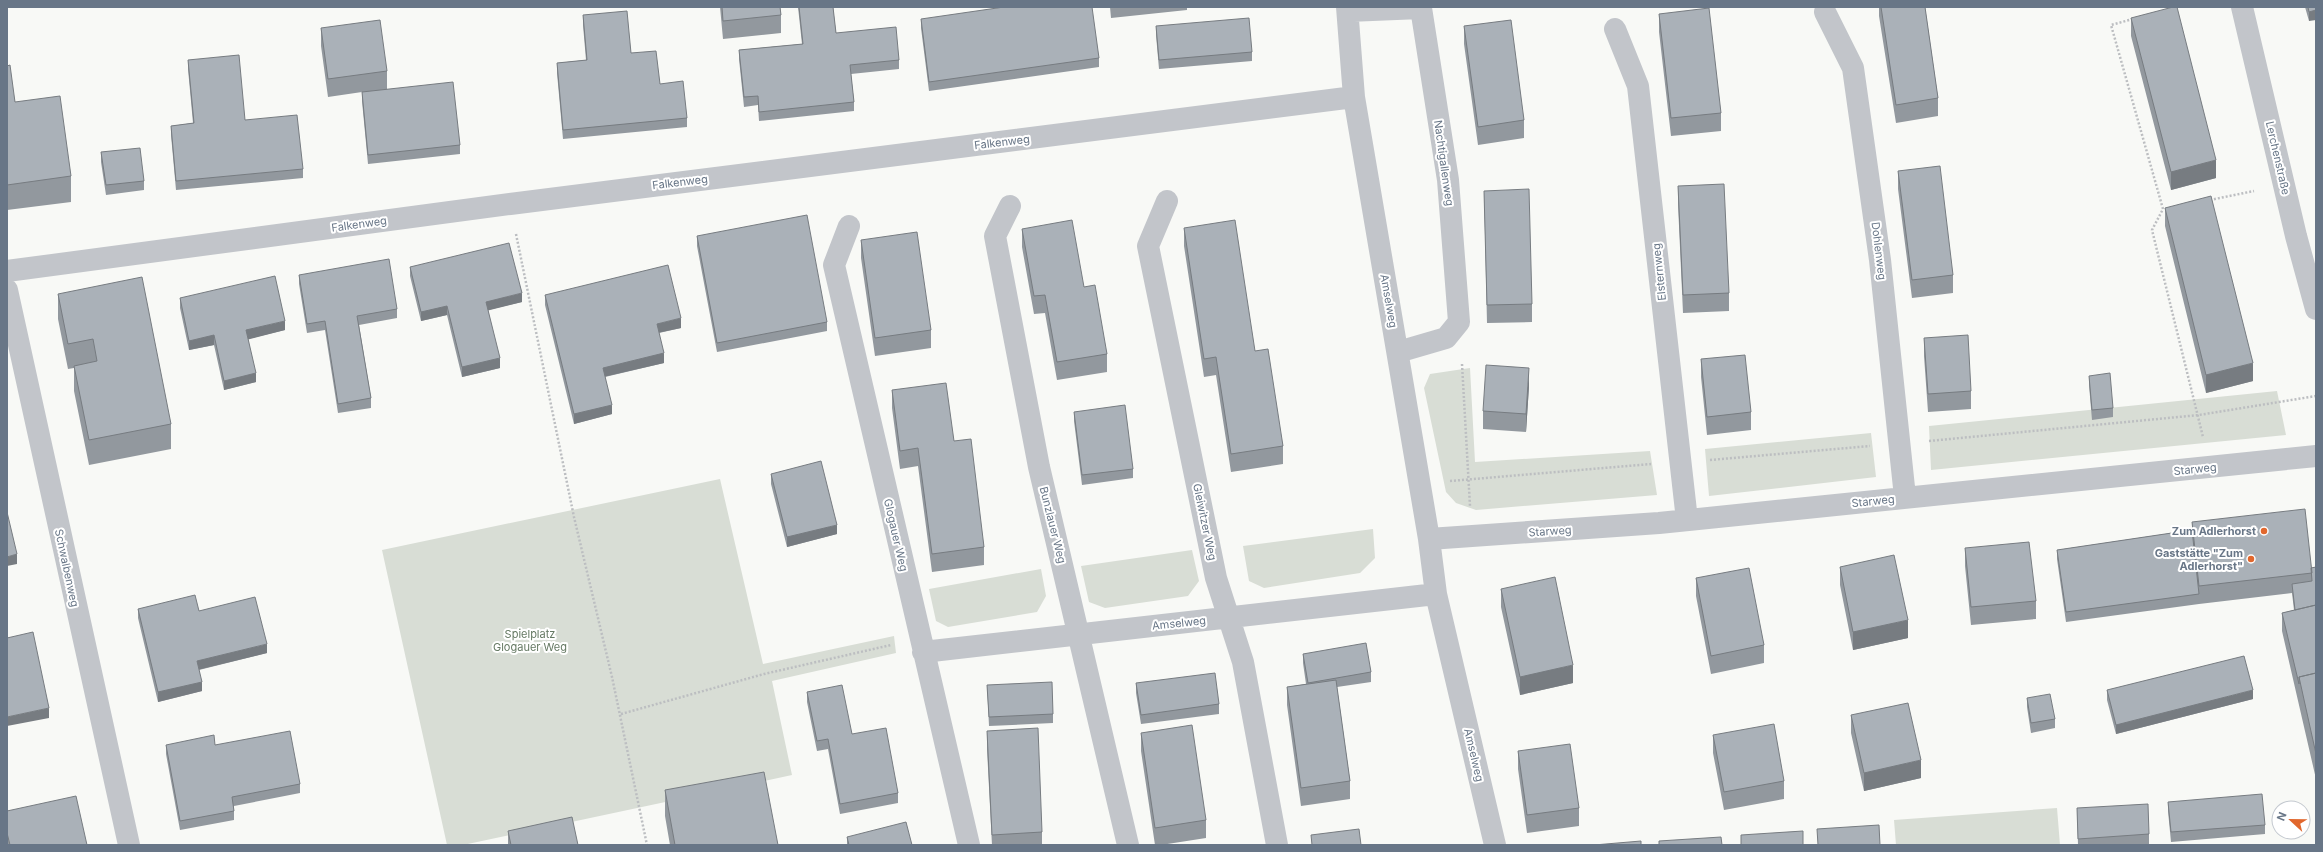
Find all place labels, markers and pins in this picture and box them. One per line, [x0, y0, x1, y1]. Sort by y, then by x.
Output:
place label: Zum Adlerhorst [2172, 524, 2256, 538]
marker: Zum Adlerhorst [2259, 526, 2269, 536]
place label: Gaststätte "Zum Adlerhorst" [2155, 546, 2243, 573]
marker: Gaststätte "Zum Adlerhorst" [2246, 554, 2256, 564]

